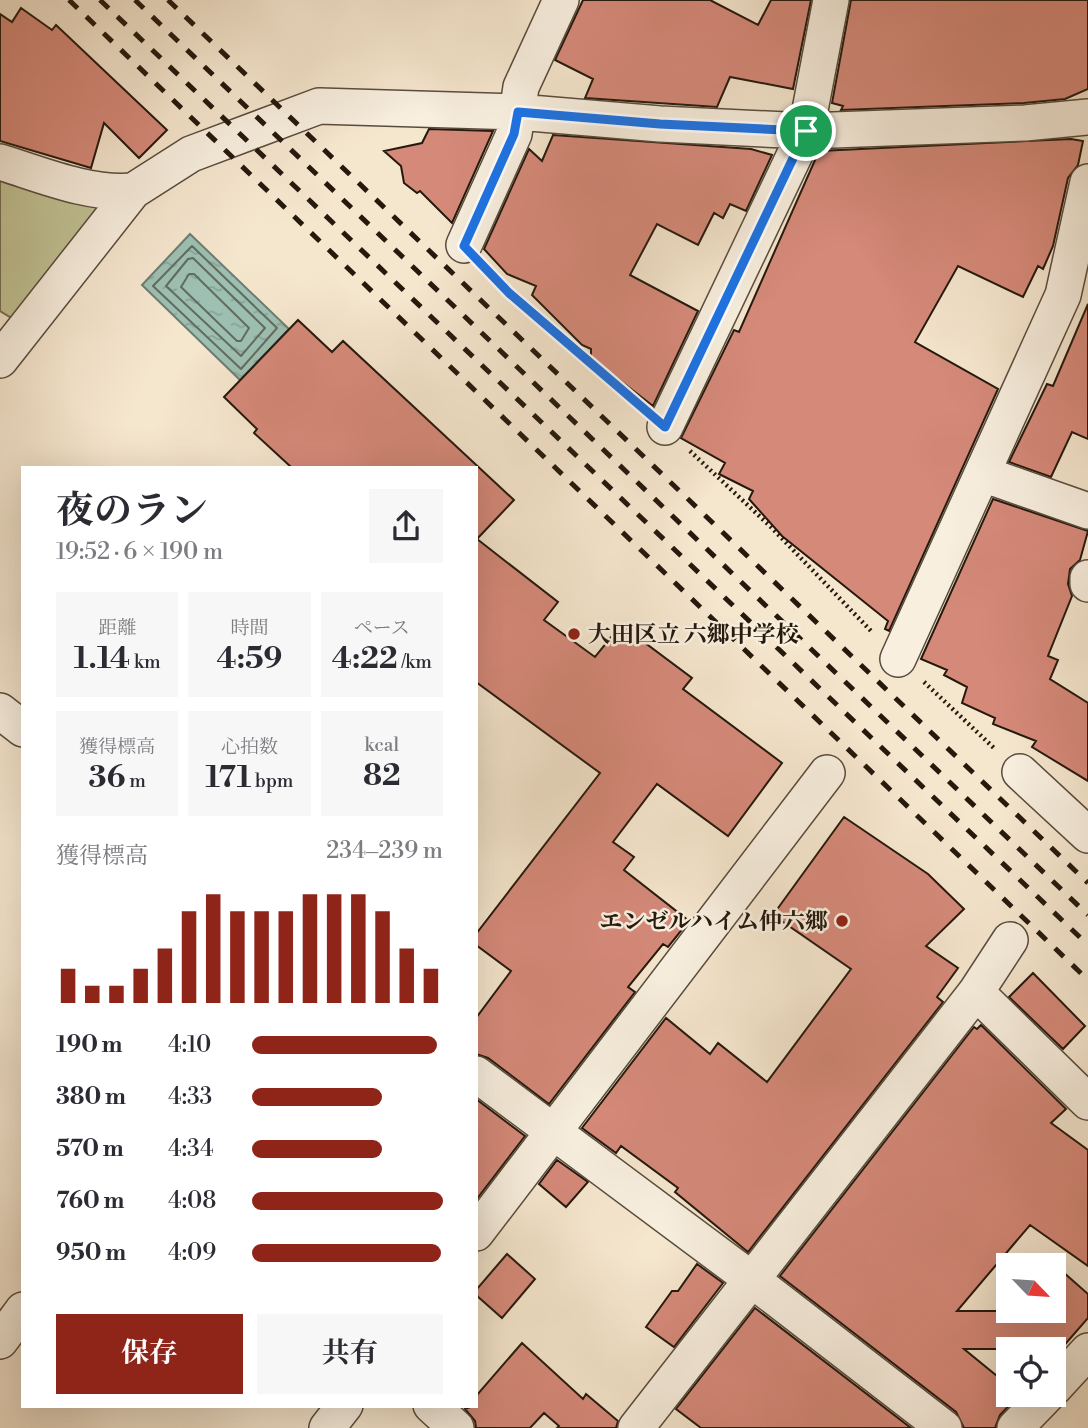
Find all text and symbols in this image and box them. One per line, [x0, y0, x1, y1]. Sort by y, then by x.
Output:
pin [776, 101, 836, 161]
icon: arrive [787, 112, 825, 150]
text: 夜のラン [56, 488, 208, 535]
button: share [369, 489, 443, 563]
text: 19:52 · 6 × 190 m [56, 538, 223, 566]
text: 距離 [98, 616, 136, 640]
text: 時間 [230, 616, 269, 640]
text: ペース [354, 616, 410, 640]
place label: 大田区立 六郷中学校 [588, 621, 799, 649]
marker: 大田区立 六郷中学校 [566, 626, 582, 642]
text: 1.14 [74, 640, 130, 678]
text: 4:59 [217, 640, 282, 678]
text: 4:22 [332, 640, 398, 678]
text: km [130, 650, 161, 674]
text: /km [398, 650, 432, 674]
text: kcal [365, 733, 399, 757]
text: 獲得標高 [79, 735, 155, 759]
text: 心拍数 [221, 735, 278, 759]
text: 82 [363, 757, 401, 795]
text: 36 [88, 759, 125, 797]
text: 171 [205, 759, 251, 797]
text: m [125, 769, 146, 793]
text: bpm [251, 769, 294, 793]
text: 234–239 m [326, 837, 443, 865]
text: 獲得標高 [56, 842, 148, 870]
place label: エンゼルハイム仲六郷 [600, 908, 828, 936]
marker: エンゼルハイム仲六郷 [834, 913, 850, 929]
text: 190 m [56, 1031, 123, 1059]
text: 4:10 [168, 1031, 211, 1059]
text: 380 m [56, 1083, 126, 1111]
text: 4:33 [168, 1083, 212, 1111]
text: 570 m [56, 1135, 124, 1163]
text: 4:34 [168, 1135, 214, 1163]
text: 760 m [56, 1187, 124, 1215]
text: 4:08 [168, 1187, 216, 1215]
text: 950 m [56, 1239, 126, 1267]
text: 4:09 [168, 1239, 216, 1267]
north arrow [996, 1253, 1066, 1323]
map controls [996, 1253, 1066, 1407]
button: 保存 [56, 1314, 243, 1394]
button: 共有 [257, 1314, 443, 1394]
button: locate [996, 1337, 1066, 1407]

